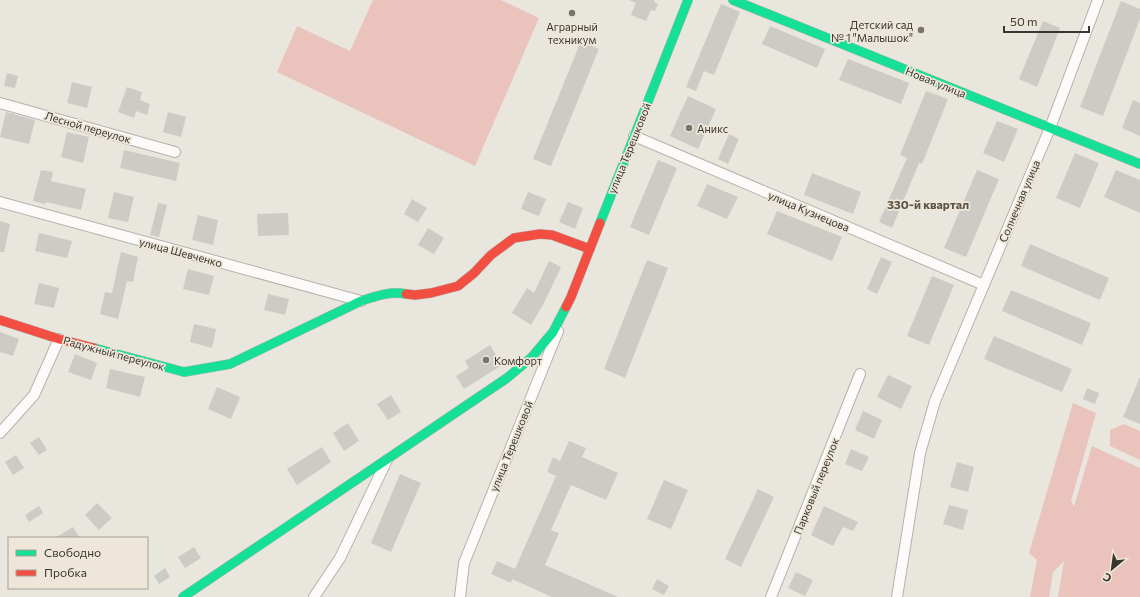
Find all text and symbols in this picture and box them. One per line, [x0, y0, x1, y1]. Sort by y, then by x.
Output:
marker: Аграрный техникум [567, 8, 577, 18]
scale bar [1004, 8, 1089, 34]
text: 50 m [1010, 14, 1038, 28]
place label: Детский сад № 1 "Малышок" [831, 18, 914, 44]
place label: Аграрный техникум [546, 20, 598, 46]
marker: Детский сад № 1 "Малышок" [916, 25, 926, 35]
street label: Новая улица [904, 64, 968, 100]
street label: улица Терешковой [605, 101, 653, 195]
street label: Лесной переулок [43, 108, 133, 146]
place label: Аникс [697, 122, 728, 135]
marker: Аникс [684, 123, 694, 133]
street label: Солнечная улица [996, 158, 1042, 244]
street label: улица Кузнецова [767, 188, 851, 234]
district label: 330-й квартал [887, 197, 969, 211]
street label: улица Шевченко [138, 235, 224, 269]
street label: Радужный переулок [62, 333, 166, 373]
place label: Комфорт [494, 354, 542, 367]
marker: Комфорт [481, 355, 491, 365]
street label: улица Терешковой [487, 399, 535, 493]
street label: Парковый переулок [791, 436, 841, 536]
legend [8, 537, 148, 589]
text: Свободно [44, 545, 101, 559]
north arrow [1092, 549, 1132, 589]
text: Пробка [44, 565, 87, 579]
text: С [1100, 570, 1113, 586]

